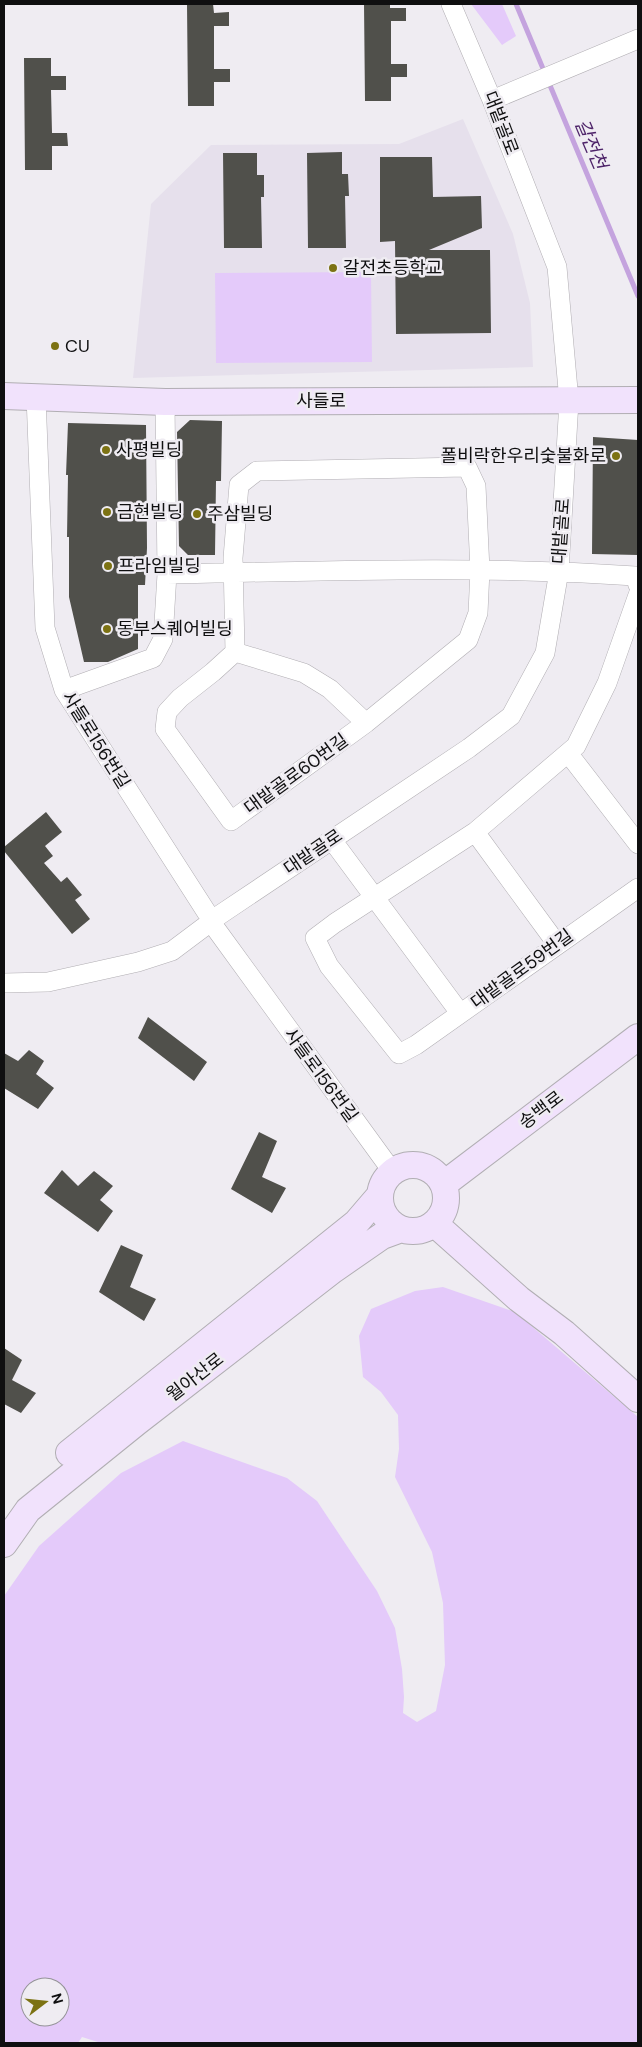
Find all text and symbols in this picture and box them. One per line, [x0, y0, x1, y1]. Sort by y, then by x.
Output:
street label: 대밭골로 [478, 88, 524, 158]
water label: 갈전천 [569, 115, 613, 174]
place label: 갈전초등학교 [343, 256, 442, 280]
marker: 갈전초등학교 [327, 262, 339, 274]
place label: CU [65, 334, 90, 358]
marker: CU [49, 340, 61, 352]
street label: 사들로 [296, 389, 346, 413]
place label: 사평빌딩 [116, 438, 182, 462]
marker: 사평빌딩 [100, 444, 112, 456]
place label: 폴비락한우리숯불화로 [440, 444, 606, 468]
marker: 폴비락한우리숯불화로 [610, 450, 622, 462]
street label: 대밭골로 [547, 497, 575, 565]
place label: 금현빌딩 [117, 500, 183, 524]
place label: 주삼빌딩 [207, 502, 273, 526]
marker: 금현빌딩 [101, 506, 113, 518]
marker: 주삼빌딩 [191, 508, 203, 520]
place label: 프라임빌딩 [118, 554, 201, 578]
marker: 프라임빌딩 [102, 560, 114, 572]
place label: 동부스퀘어빌딩 [117, 617, 233, 641]
marker: 동부스퀘어빌딩 [101, 623, 113, 635]
street label: 사들로156번길 [56, 687, 136, 793]
street label: 대밭골로60번길 [239, 728, 353, 820]
street label: 대밭골로 [279, 824, 347, 880]
street label: 대밭골로59번길 [466, 924, 578, 1014]
street label: 사들로156번길 [279, 1023, 363, 1127]
street label: 송백로 [514, 1085, 568, 1135]
street label: 월아산로 [162, 1347, 228, 1407]
north arrow [20, 1977, 70, 2027]
text: N [47, 1991, 68, 2006]

